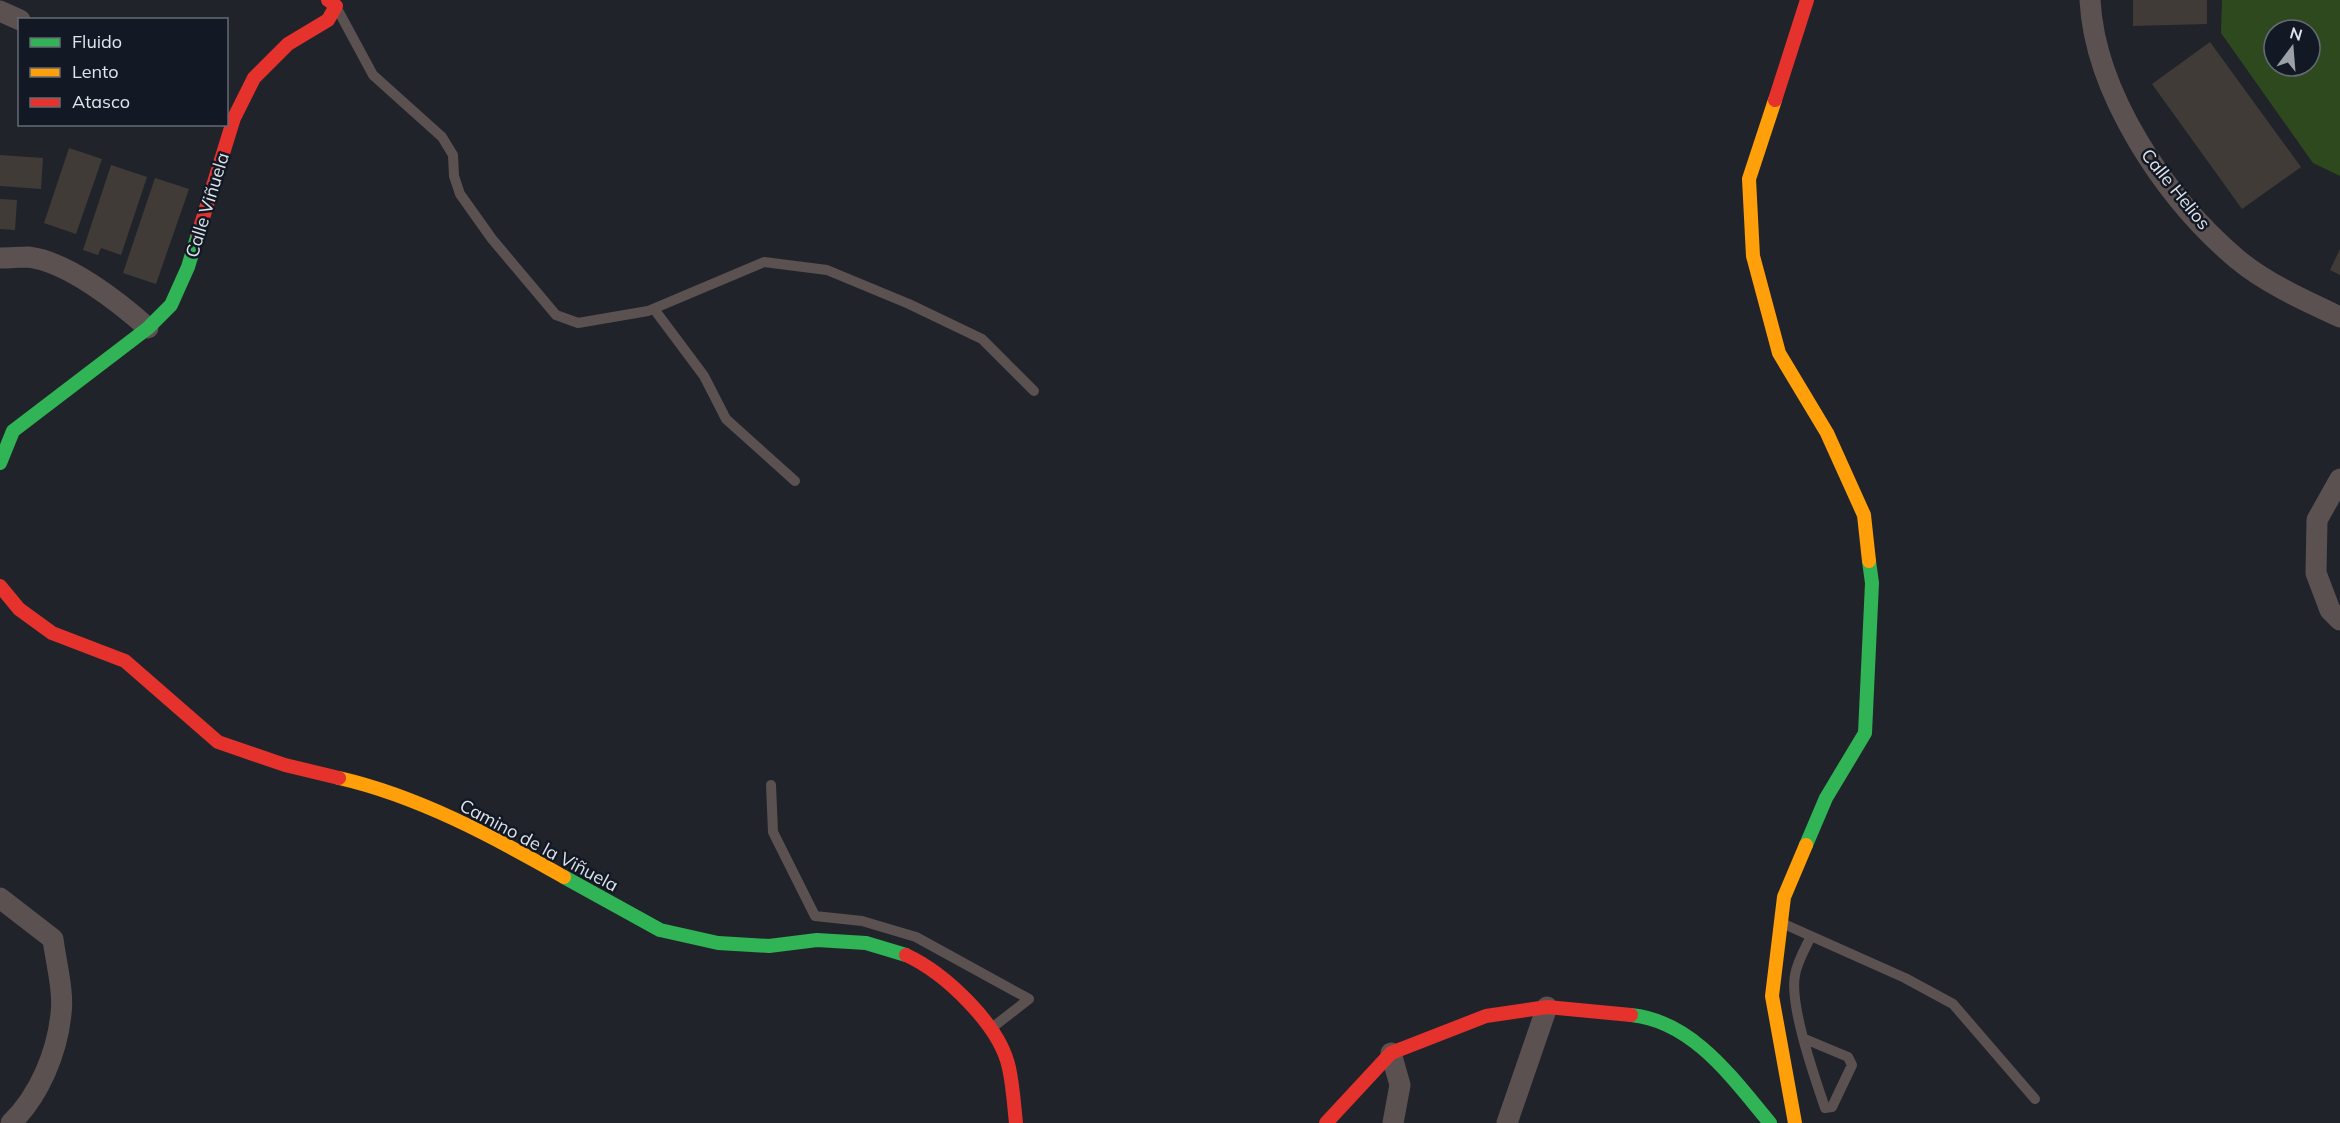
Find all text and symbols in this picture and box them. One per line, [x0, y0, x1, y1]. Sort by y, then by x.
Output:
legend [18, 18, 228, 126]
north arrow [2262, 18, 2322, 78]
text: N [2288, 22, 2305, 45]
text: Fluido [72, 30, 122, 53]
text: Lento [72, 60, 119, 83]
text: Atasco [72, 90, 130, 113]
street label: Calle Helios [2136, 144, 2216, 234]
street label: Calle Viñuela [180, 150, 234, 260]
street label: Camino de la Viñuela [456, 793, 622, 897]

